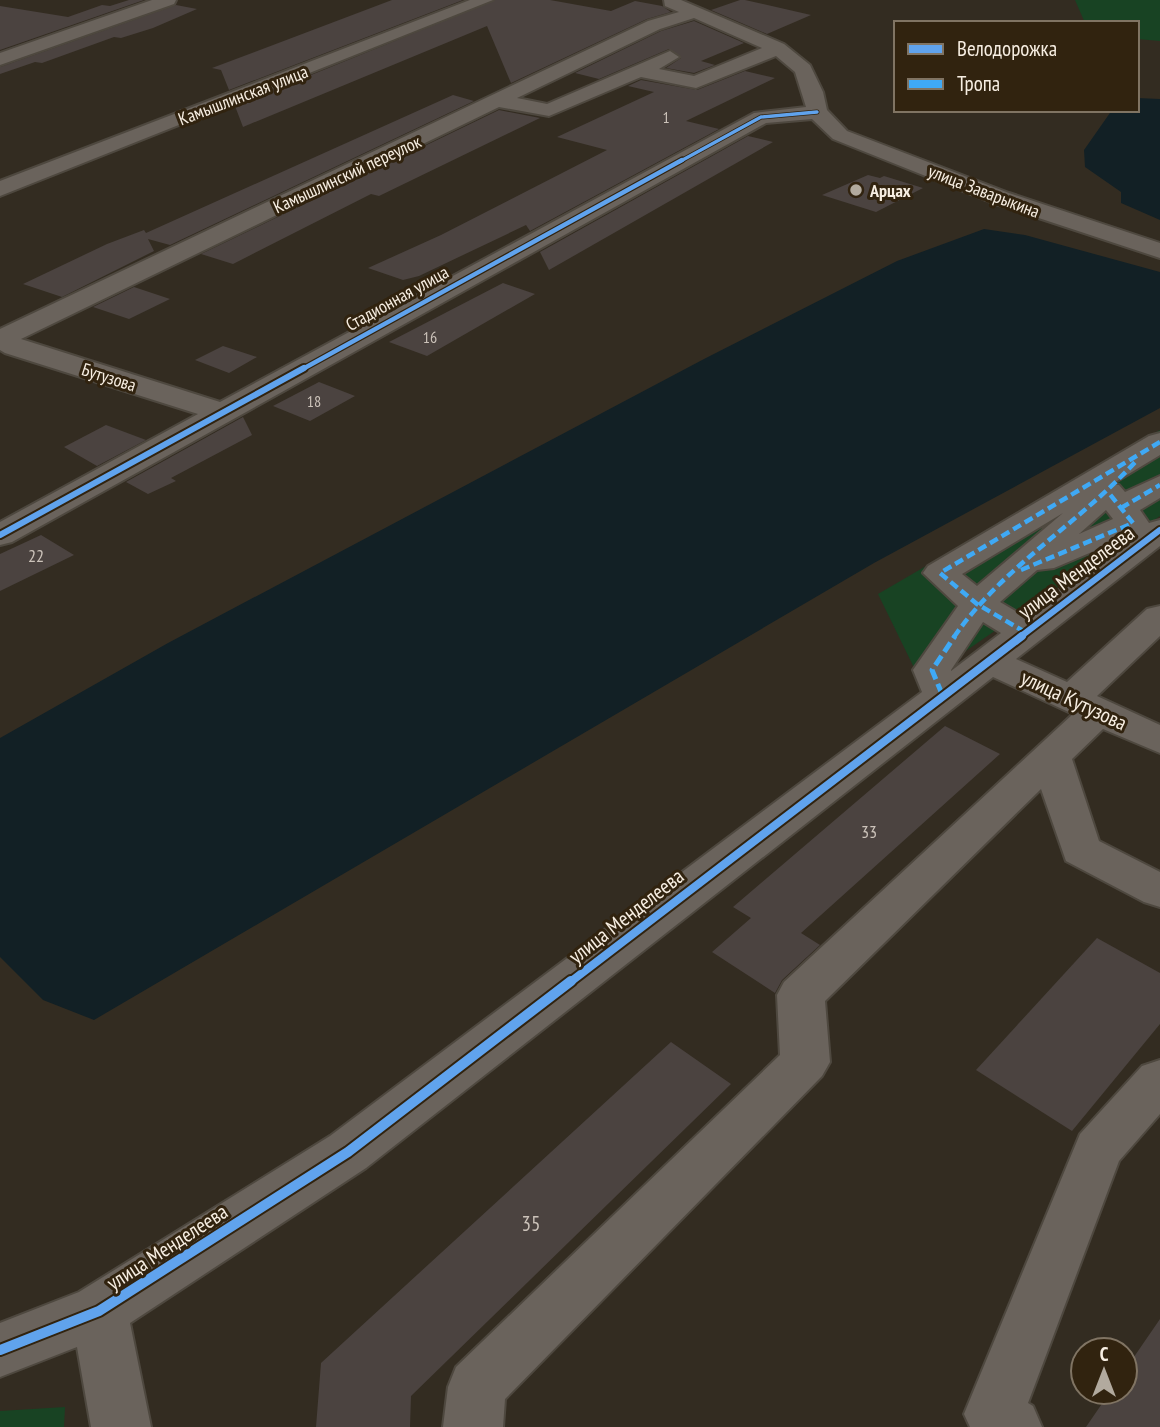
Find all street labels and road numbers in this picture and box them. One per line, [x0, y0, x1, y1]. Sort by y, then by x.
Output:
street label: Камышлинская улица [175, 60, 311, 130]
street label: Камышлинский переулок [269, 130, 425, 218]
street label: улица Заварыкина [925, 159, 1043, 223]
street label: Стадионная улица [341, 260, 453, 336]
street label: Бутузова [79, 357, 139, 397]
street label: улица Менделеева [1012, 519, 1140, 625]
street label: улица Кутузова [1017, 664, 1131, 736]
street label: улица Менделеева [563, 863, 689, 969]
street label: улица Менделеева [101, 1198, 233, 1296]

